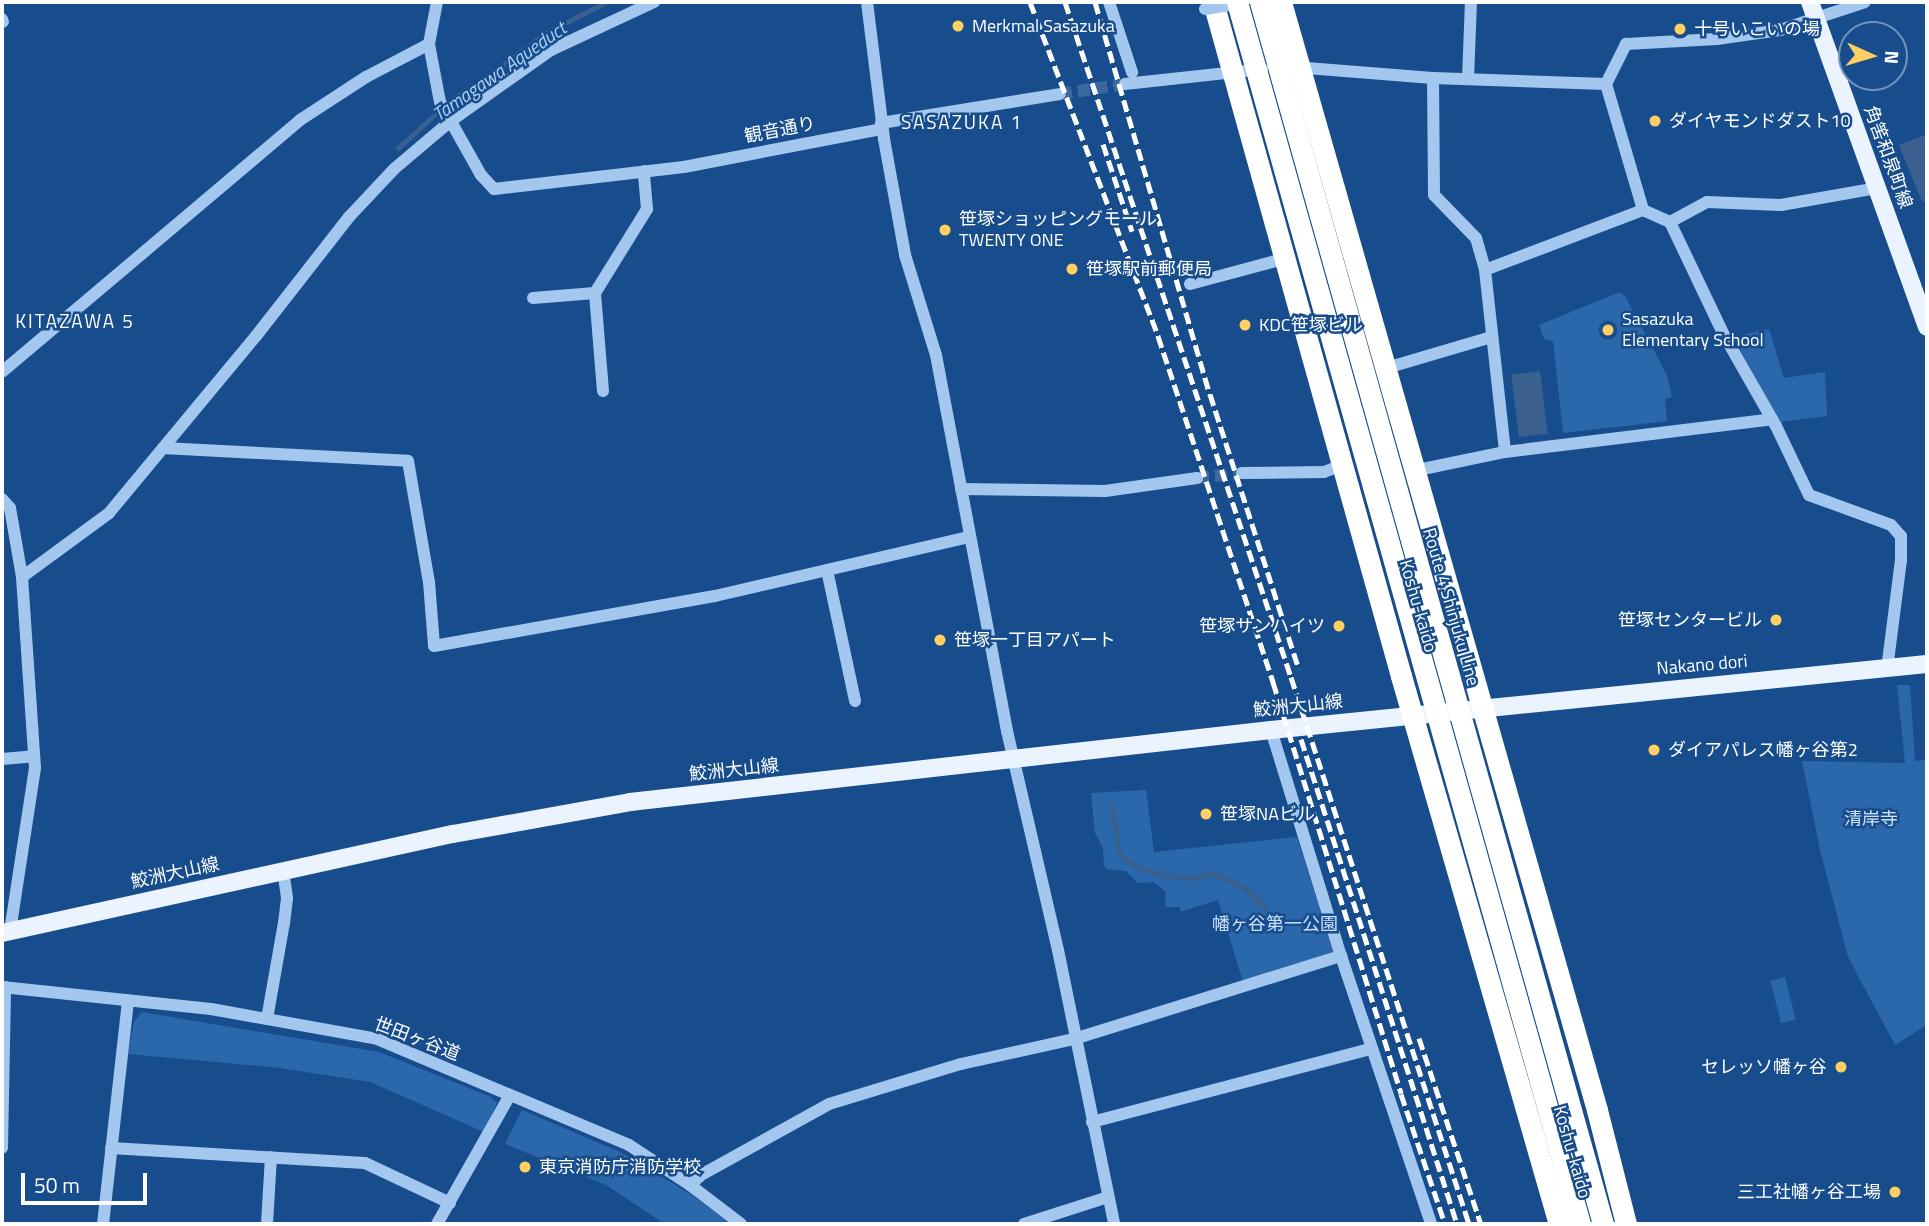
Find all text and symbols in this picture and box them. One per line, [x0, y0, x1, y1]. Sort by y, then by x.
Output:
place label: Merkmal Sasazuka [972, 15, 1115, 37]
water label: Tamagawa Aqueduct [428, 16, 570, 126]
marker: Merkmal Sasazuka [950, 18, 966, 34]
place label: 十号いこいの場 [1694, 18, 1820, 40]
marker: 十号いこいの場 [1672, 21, 1688, 37]
north arrow [1838, 21, 1908, 91]
text: N [1878, 50, 1907, 65]
street label: 角筈和泉町線 [1859, 103, 1917, 211]
place label: ダイヤモンドダスト10 [1669, 110, 1851, 132]
district label: SASAZUKA 1 [902, 111, 1022, 133]
street label: 観音通り [743, 113, 817, 147]
marker: ダイヤモンドダスト10 [1647, 113, 1663, 129]
place label: 笹塚ショッピングモール TWENTY ONE [959, 209, 1157, 252]
marker: 笹塚ショッピングモール TWENTY ONE [937, 222, 953, 238]
place label: 笹塚駅前郵便局 [1086, 258, 1212, 280]
marker: 笹塚駅前郵便局 [1064, 261, 1080, 277]
place label: Sasazuka Elementary School [1622, 309, 1764, 352]
district label: KITAZAWA 5 [16, 310, 134, 332]
place label: KDC笹塚ビル [1259, 314, 1363, 336]
marker: KDC笹塚ビル [1237, 317, 1253, 333]
marker: Sasazuka Elementary School [1600, 322, 1616, 338]
street label: Route 4 Shinjuku Line [1418, 525, 1484, 689]
street label: Koshu-kaido [1394, 557, 1442, 655]
place label: 笹塚センタービル [1618, 609, 1762, 631]
marker: 笹塚センタービル [1768, 612, 1784, 628]
place label: 笹塚サンハイツ [1199, 615, 1325, 637]
marker: 笹塚サンハイツ [1331, 618, 1347, 634]
place label: 笹塚一丁目アパート [954, 629, 1116, 651]
marker: 笹塚一丁目アパート [932, 632, 948, 648]
street label: Nakano dori [1656, 650, 1748, 680]
street label: 鮫洲大山線 [1252, 691, 1344, 721]
place label: ダイアパレス幡ヶ谷第2 [1668, 739, 1858, 761]
marker: ダイアパレス幡ヶ谷第2 [1646, 742, 1662, 758]
street label: 鮫洲大山線 [688, 755, 780, 785]
place label: 笹塚NAビル [1220, 803, 1315, 825]
marker: 笹塚NAビル [1198, 806, 1214, 822]
park label: 清岸寺 [1844, 808, 1898, 830]
street label: 鮫洲大山線 [129, 853, 221, 893]
park label: 幡ヶ谷第一公園 [1212, 913, 1338, 935]
street label: 世田ヶ谷道 [371, 1013, 463, 1065]
place label: セレッソ幡ヶ谷 [1701, 1056, 1827, 1078]
marker: セレッソ幡ヶ谷 [1833, 1059, 1849, 1075]
street label: Koshu-kaido [1548, 1103, 1596, 1201]
place label: 東京消防庁消防学校 [539, 1156, 701, 1178]
marker: 東京消防庁消防学校 [517, 1159, 533, 1175]
scale bar [24, 1160, 150, 1204]
text: 50 m [34, 1169, 80, 1201]
place label: 三工社幡ヶ谷工場 [1737, 1181, 1881, 1203]
marker: 三工社幡ヶ谷工場 [1887, 1184, 1903, 1200]

